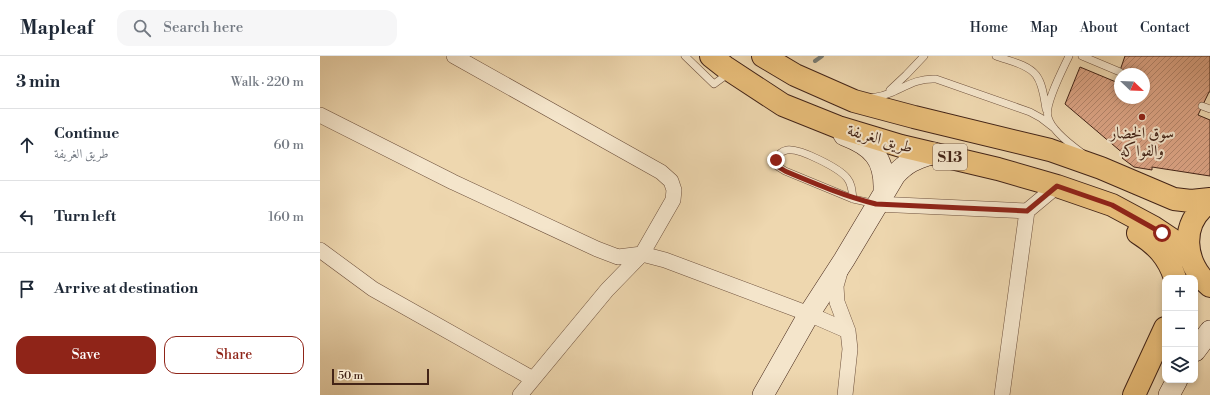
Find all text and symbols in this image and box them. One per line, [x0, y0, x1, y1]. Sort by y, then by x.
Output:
search box [117, 10, 397, 46]
text: Mapleaf [20, 16, 93, 40]
icon: search [131, 17, 153, 39]
text: Search here [163, 18, 243, 37]
text: Home [970, 19, 1008, 37]
text: Map [1030, 19, 1058, 37]
text: About [1080, 19, 1118, 37]
text: Contact [1140, 19, 1190, 37]
north arrow [1114, 68, 1150, 104]
text: 3 min [16, 71, 60, 93]
text: Walk · 220 m [231, 74, 304, 90]
marker: سوق الخضار والفواكه [1137, 112, 1147, 122]
street label: طريق الغريفة [845, 120, 915, 158]
place label: سوق الخضار والفواكه [1108, 123, 1174, 161]
text: Continue [54, 124, 119, 143]
icon: ahead [16, 134, 38, 156]
text: 60 m [273, 137, 304, 153]
road number: S13 [933, 144, 967, 170]
text: طريق الغريفة [54, 146, 109, 162]
route end [767, 151, 785, 169]
icon: left [16, 206, 38, 228]
text: Turn left [54, 207, 116, 226]
text: 160 m [268, 209, 304, 225]
route start [1153, 224, 1171, 242]
map controls [1162, 275, 1198, 383]
button: + [1162, 275, 1198, 311]
icon: arrive [16, 278, 38, 300]
text: Arrive at destination [54, 279, 198, 298]
button: − [1162, 311, 1198, 347]
button: Save [16, 336, 156, 374]
button: Share [164, 336, 304, 374]
button: layers [1162, 347, 1198, 383]
scale bar [332, 367, 429, 386]
text: 50 m [338, 369, 363, 383]

